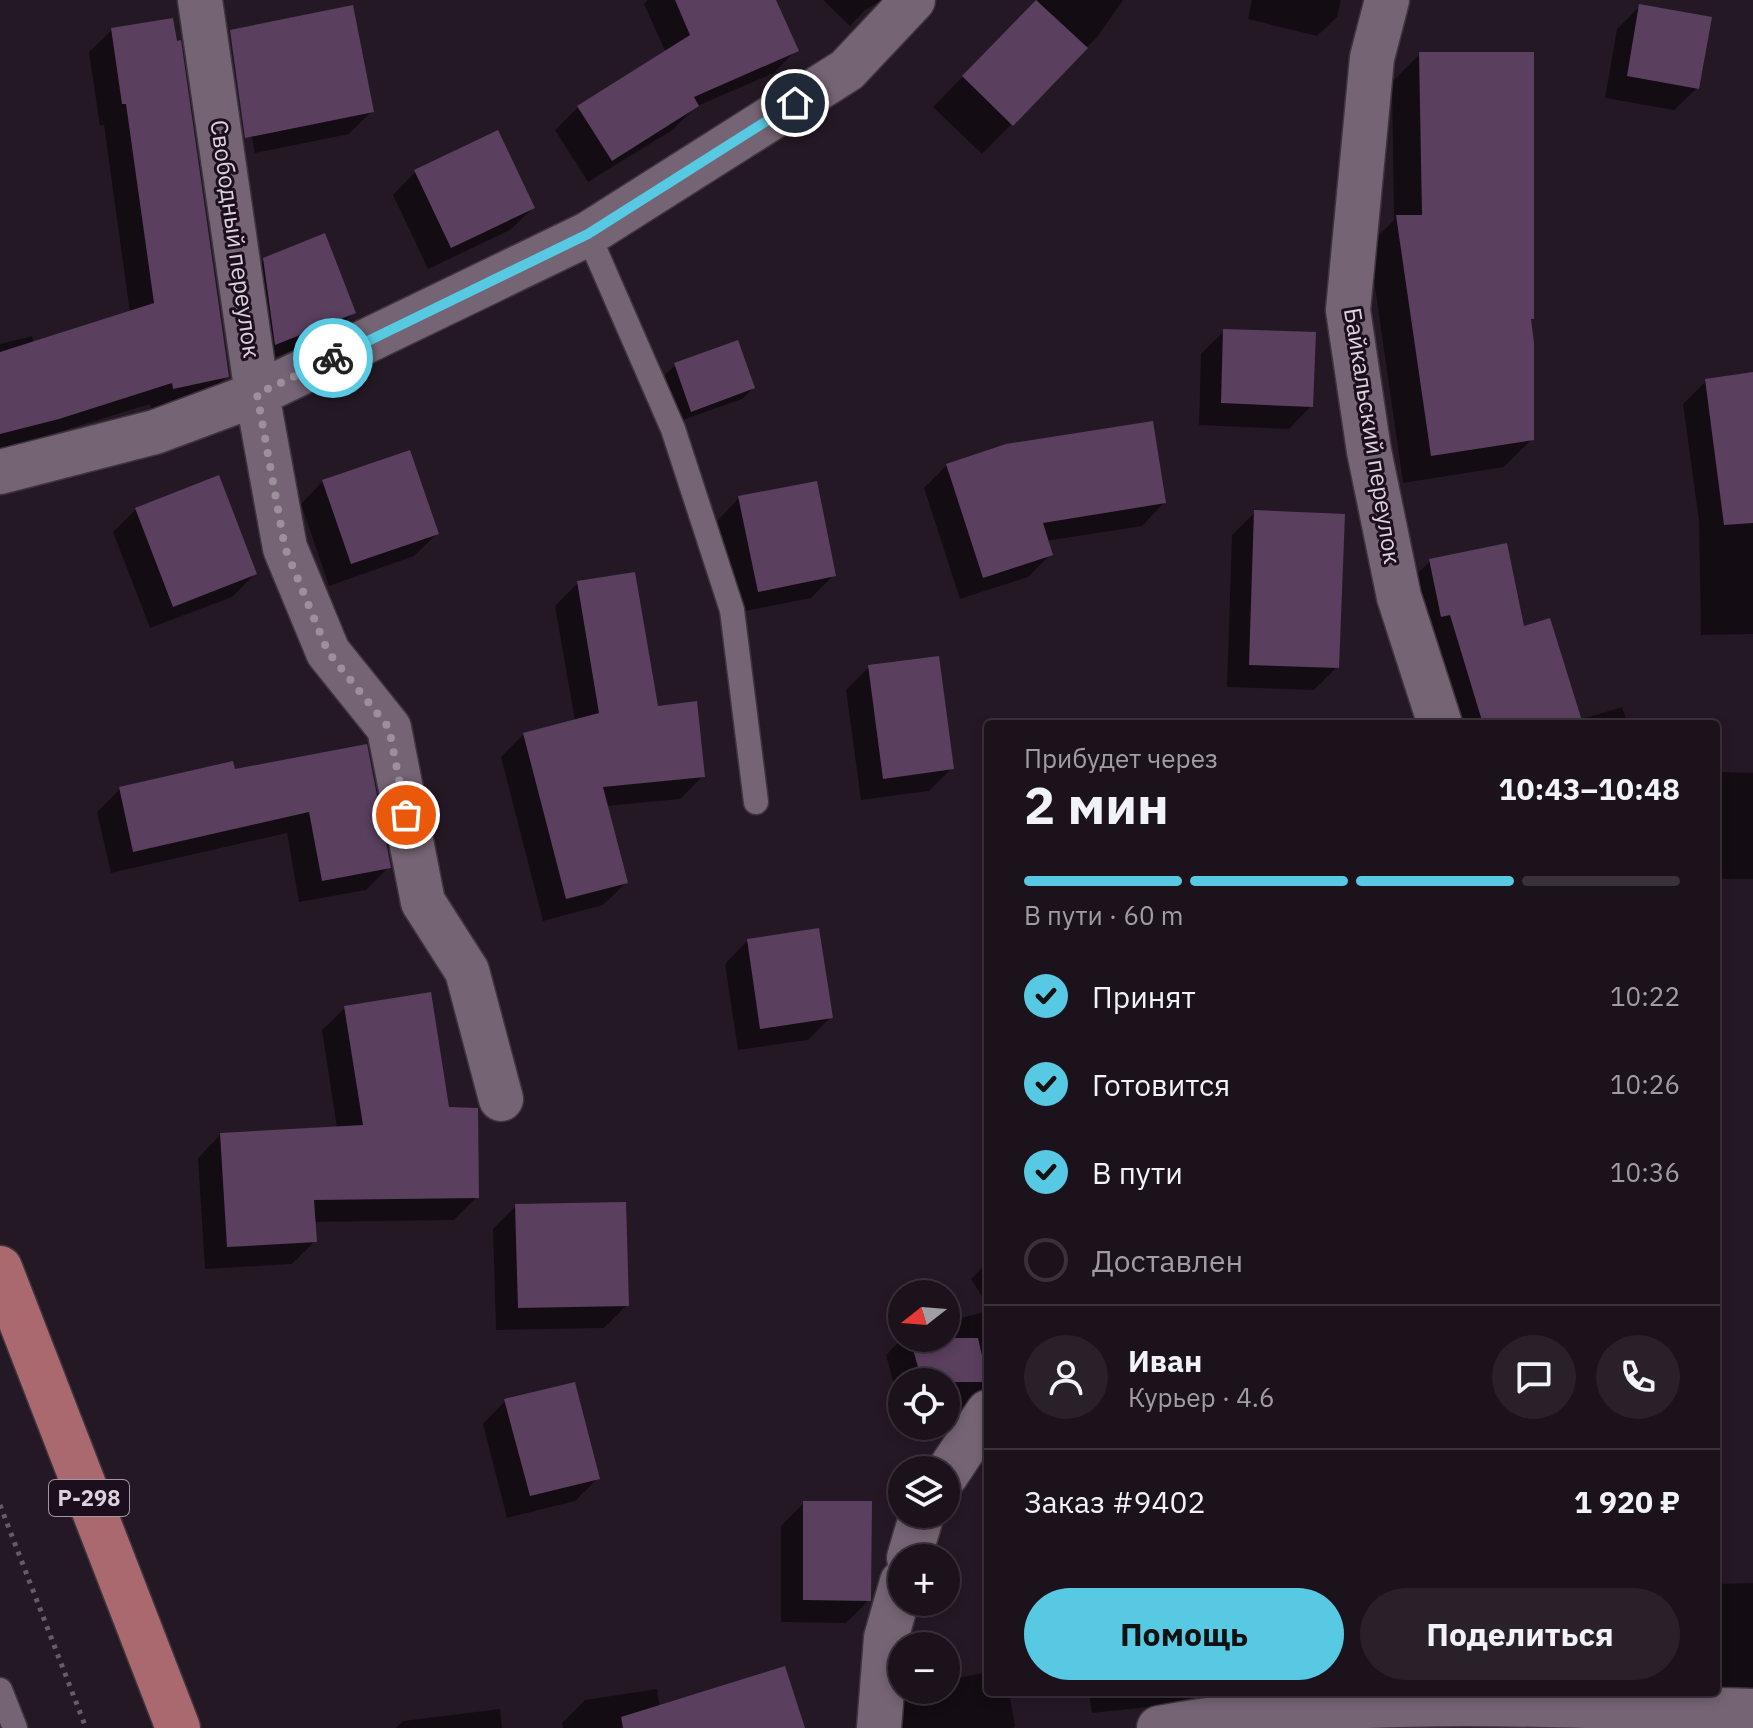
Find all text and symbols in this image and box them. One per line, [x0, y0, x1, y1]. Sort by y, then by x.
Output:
pin [761, 69, 829, 137]
icon: home [773, 81, 817, 125]
street label: Свободный переулок [203, 118, 269, 360]
street label: Байкальский переулок [1337, 305, 1409, 566]
courier [293, 318, 373, 398]
icon: bike [311, 336, 355, 380]
text: Прибудет через [1024, 741, 1218, 775]
text: 10:43–10:48 [1499, 769, 1680, 808]
text: 2 мин [1024, 771, 1169, 838]
pin [372, 781, 440, 849]
icon: bag [384, 793, 428, 837]
text: В пути · 60 m [1024, 898, 1184, 932]
icon: check [1024, 974, 1068, 1018]
text: Принят [1092, 977, 1196, 1016]
text: 10:22 [1610, 979, 1680, 1013]
icon: check [1024, 1062, 1068, 1106]
text: Готовится [1092, 1065, 1230, 1104]
text: 10:26 [1610, 1067, 1680, 1101]
icon: check [1024, 1150, 1068, 1194]
text: В пути [1092, 1153, 1183, 1192]
text: 10:36 [1610, 1155, 1680, 1189]
text: Доставлен [1092, 1241, 1243, 1280]
north arrow [888, 1280, 960, 1352]
map controls [888, 1280, 960, 1704]
button: person [1024, 1335, 1108, 1419]
button: chat [1492, 1335, 1576, 1419]
button: phone [1596, 1335, 1680, 1419]
text: Иван [1128, 1341, 1202, 1380]
button: locate [888, 1368, 960, 1440]
text: Курьер · 4.6 [1128, 1380, 1275, 1414]
button: layers [888, 1456, 960, 1528]
road number: Р-298 [49, 1480, 129, 1516]
text: Заказ #9402 [1024, 1482, 1206, 1521]
text: 1 920 ₽ [1574, 1482, 1680, 1521]
button: + [888, 1544, 960, 1616]
button: Помощь [1024, 1588, 1344, 1680]
button: Поделиться [1360, 1588, 1680, 1680]
button: − [888, 1632, 960, 1704]

